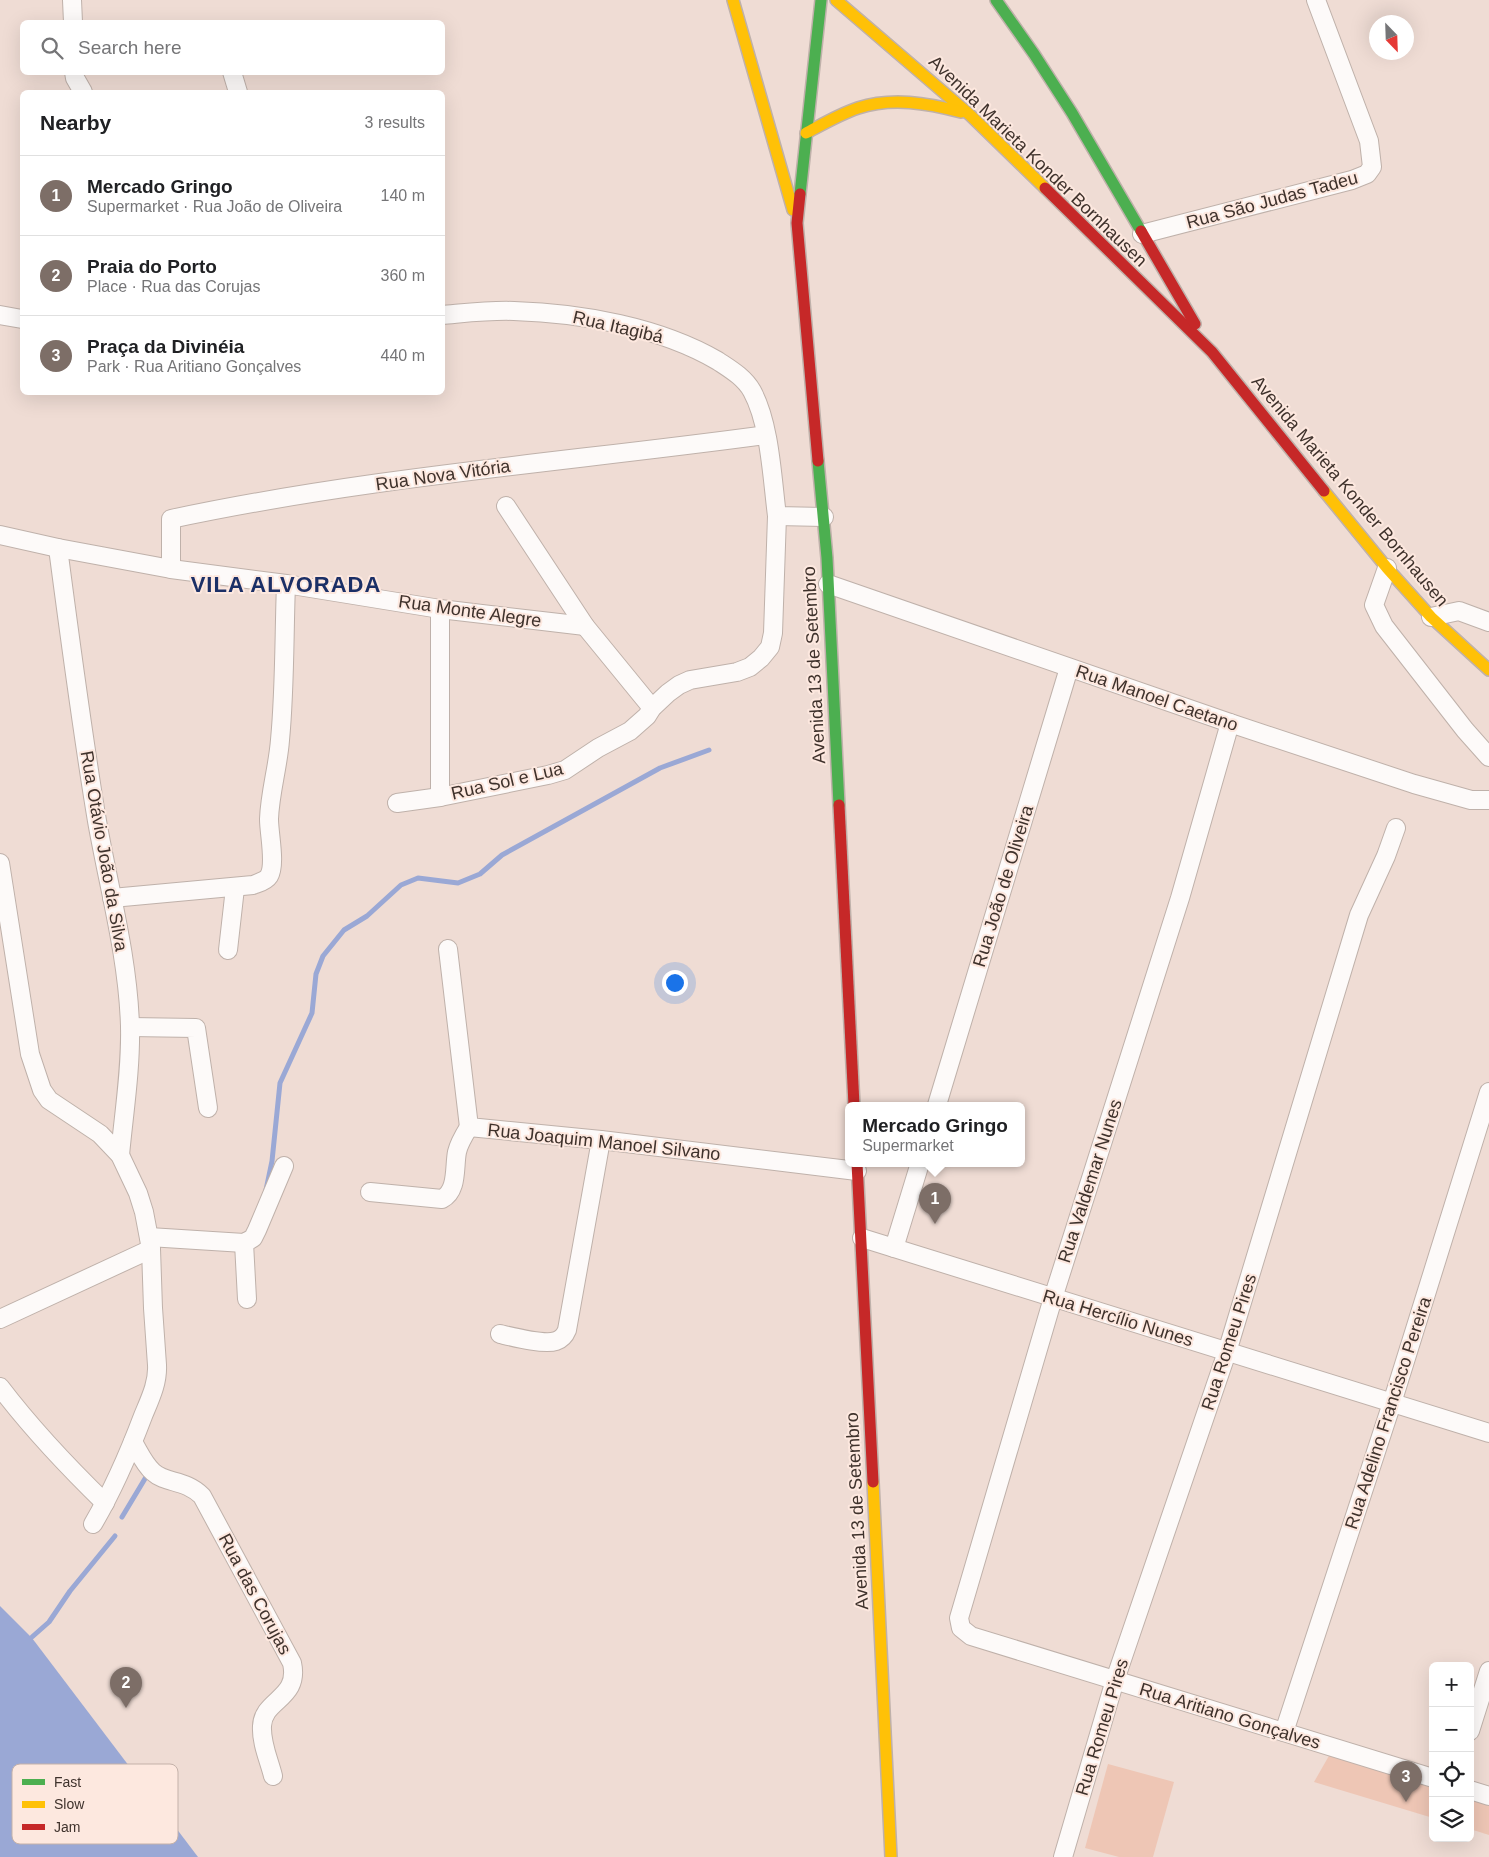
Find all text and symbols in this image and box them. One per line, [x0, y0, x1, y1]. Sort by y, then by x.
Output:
north arrow [1369, 15, 1414, 60]
search box [20, 20, 445, 75]
icon: search [38, 34, 66, 62]
text: Search here [78, 37, 182, 58]
street label: Avenida Marieta Konder Bornhausen [925, 51, 1151, 271]
text: Nearby [40, 111, 111, 134]
text: 3 results [365, 114, 425, 131]
street label: Rua São Judas Tadeu [1184, 167, 1360, 233]
text: Mercado Gringo [87, 176, 233, 197]
text: 1 [52, 187, 60, 204]
text: 140 m [381, 187, 425, 204]
text: Supermarket · Rua João de Oliveira [87, 198, 342, 215]
text: Praia do Porto [87, 256, 217, 277]
text: 2 [52, 267, 60, 284]
text: 360 m [381, 267, 425, 284]
text: Place · Rua das Corujas [87, 278, 260, 295]
street label: Rua Itagibá [571, 307, 666, 347]
text: Praça da Divinéia [87, 336, 244, 357]
text: 3 [52, 347, 60, 364]
text: 440 m [381, 347, 425, 364]
text: Park · Rua Aritiano Gonçalves [87, 358, 301, 375]
street label: Avenida Marieta Konder Bornhausen [1248, 372, 1452, 610]
street label: Rua Nova Vitória [374, 456, 513, 494]
street label: Avenida 13 de Setembro [799, 566, 829, 764]
district label: VILA ALVORADA [191, 572, 381, 597]
street label: Rua Monte Alegre [397, 591, 543, 631]
street label: Rua Manoel Caetano [1073, 661, 1241, 735]
street label: Rua Otávio João da Silva [77, 749, 132, 954]
street label: Rua Sol e Lua [449, 758, 566, 804]
street label: Rua João de Oliveira [969, 802, 1037, 969]
your location [662, 970, 688, 996]
street label: Rua Valdemar Nunes [1054, 1097, 1126, 1265]
popup [845, 1102, 1025, 1167]
text: Mercado Gringo [862, 1115, 1008, 1136]
street label: Rua Joaquim Manoel Silvano [487, 1120, 721, 1164]
text: Supermarket [862, 1137, 954, 1154]
pin: 1 [919, 1183, 951, 1224]
street label: Rua Romeu Pires [1198, 1271, 1260, 1413]
street label: Rua Hercílio Nunes [1040, 1286, 1196, 1350]
street label: Rua Adelino Francisco Pereira [1341, 1293, 1435, 1532]
street label: Avenida 13 de Setembro [842, 1412, 872, 1610]
street label: Rua das Corujas [215, 1530, 295, 1658]
street label: Rua Romeu Pires [1072, 1656, 1132, 1798]
map controls [1429, 1662, 1474, 1842]
button: + [1429, 1662, 1474, 1707]
pin: 2 [110, 1667, 142, 1708]
street label: Rua Aritiano Gonçalves [1137, 1679, 1323, 1753]
button: − [1429, 1707, 1474, 1752]
button: locate [1429, 1752, 1474, 1797]
pin: 3 [1390, 1761, 1422, 1802]
legend [12, 1764, 178, 1844]
text: Fast [54, 1774, 81, 1790]
text: Slow [54, 1796, 85, 1812]
button: layers [1429, 1797, 1474, 1842]
text: Jam [54, 1819, 80, 1835]

